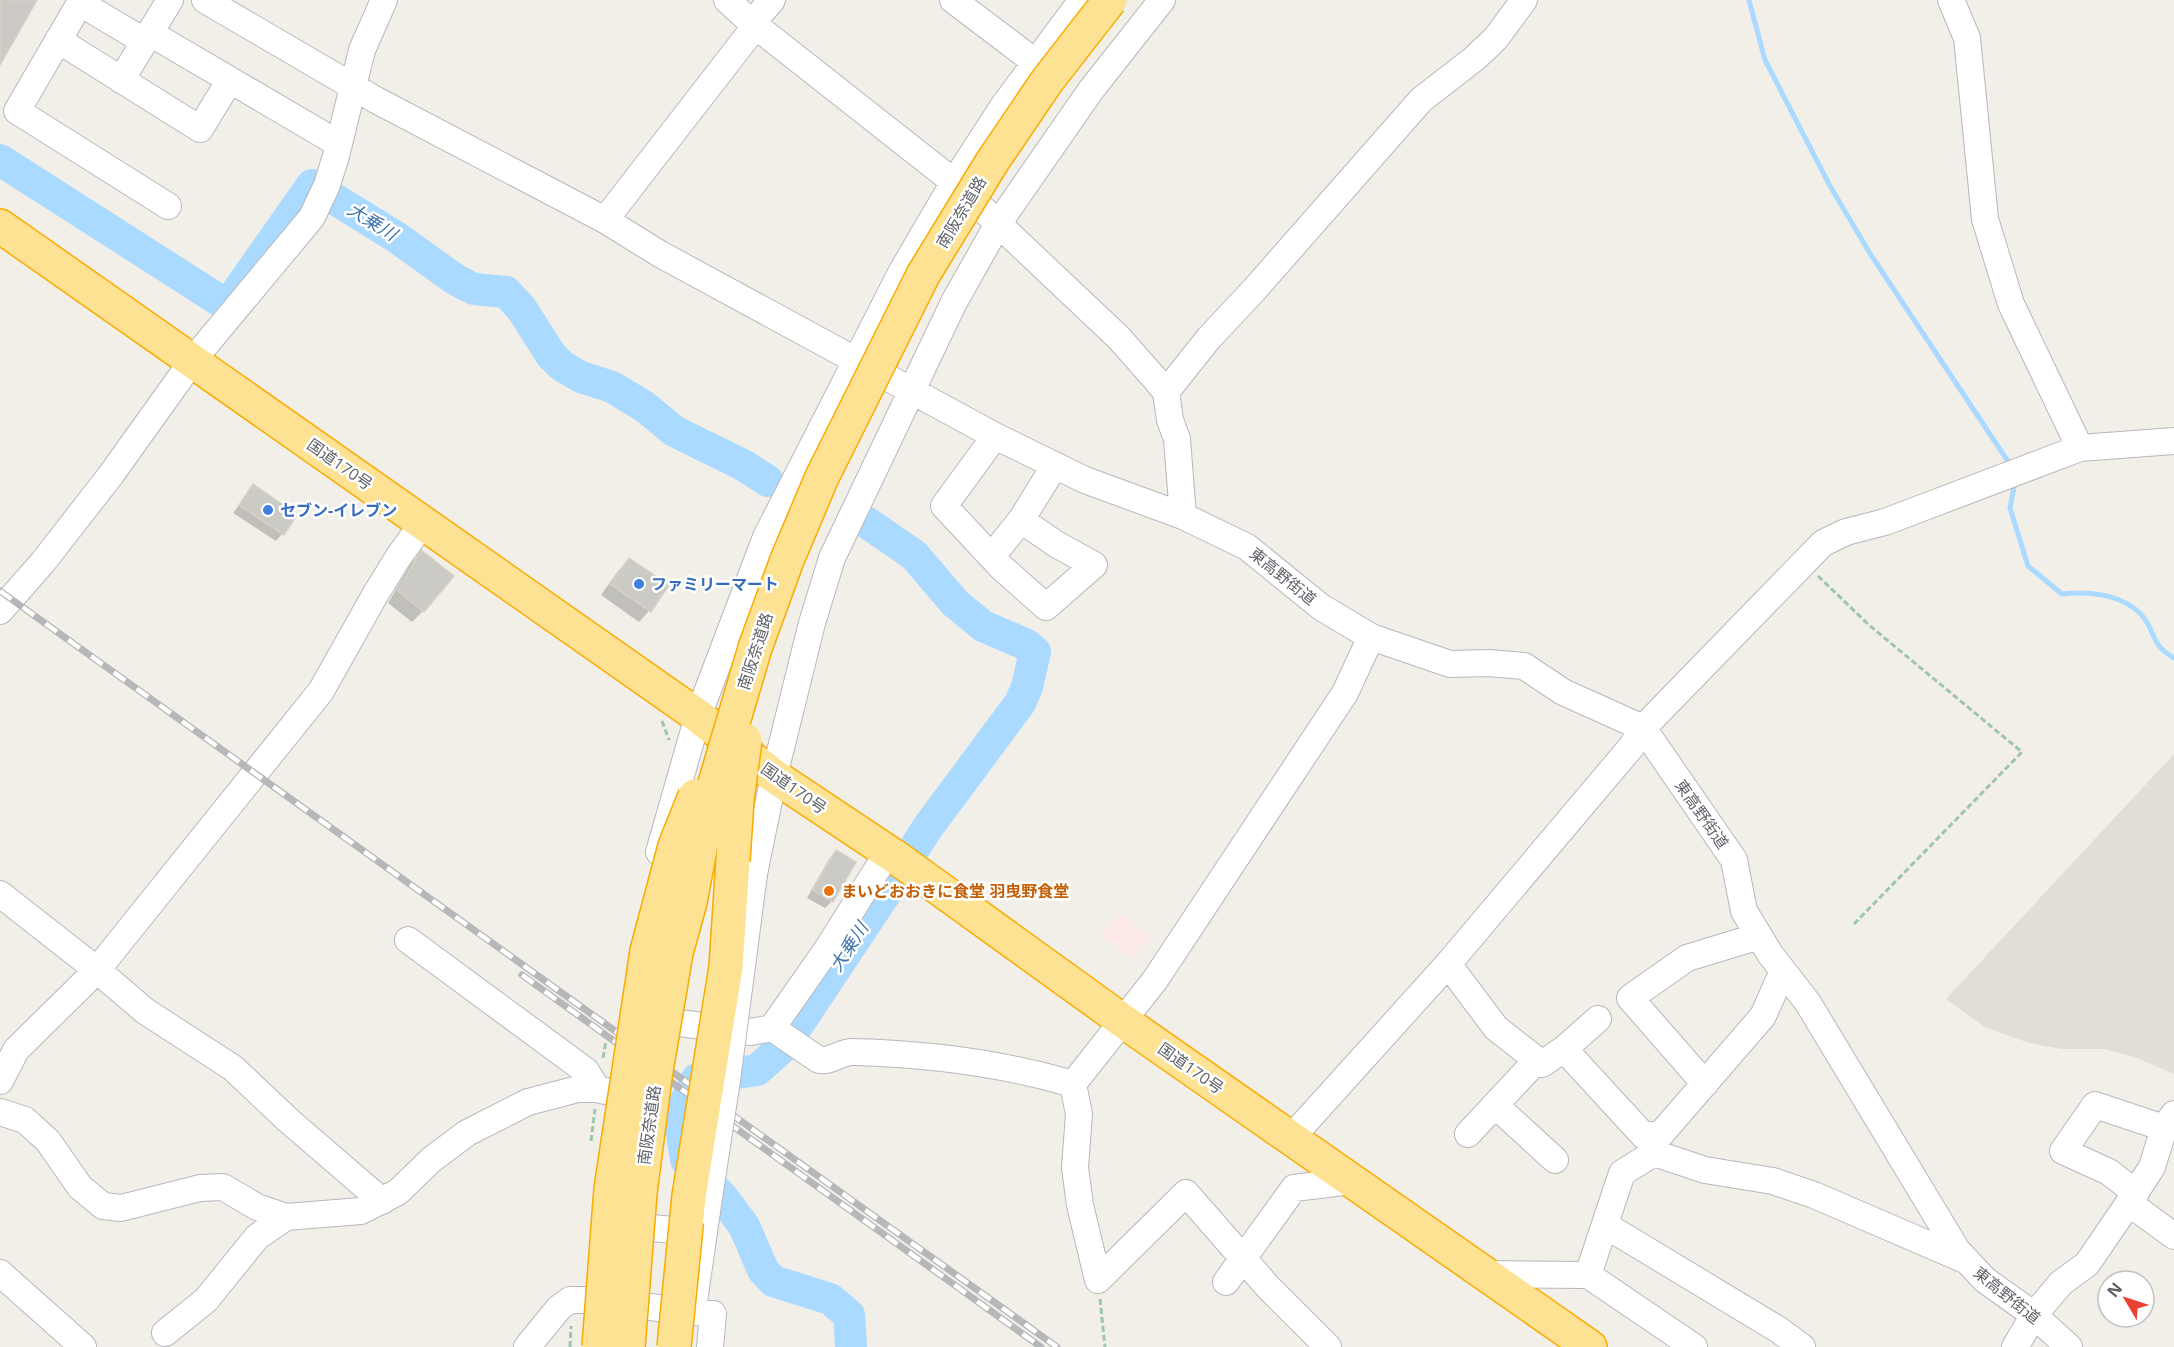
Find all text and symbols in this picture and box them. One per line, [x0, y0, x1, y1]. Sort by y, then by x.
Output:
street label: 南阪奈道路 [931, 172, 991, 252]
water label: 大乗川 [343, 197, 403, 247]
street label: 国道170号 [303, 433, 377, 495]
place label: セブン-イレブン [280, 499, 397, 521]
marker: セブン-イレブン [261, 503, 275, 517]
street label: 東高野街道 [1245, 542, 1321, 610]
place label: ファミリーマート [651, 573, 779, 595]
marker: ファミリーマート [632, 577, 646, 591]
street label: 南阪奈道路 [732, 610, 778, 692]
street label: 国道170号 [757, 757, 831, 819]
street label: 東高野街道 [1670, 775, 1734, 853]
place label: まいどおおきに食堂 羽曳野食堂 [841, 880, 1069, 902]
marker: まいどおおきに食堂 羽曳野食堂 [822, 884, 836, 898]
water label: 大乗川 [823, 916, 874, 976]
street label: 国道170号 [1154, 1037, 1228, 1099]
street label: 南阪奈道路 [633, 1084, 665, 1166]
street label: 東高野街道 [1969, 1261, 2045, 1329]
north arrow [2096, 1269, 2156, 1329]
text: N [2102, 1278, 2127, 1302]

